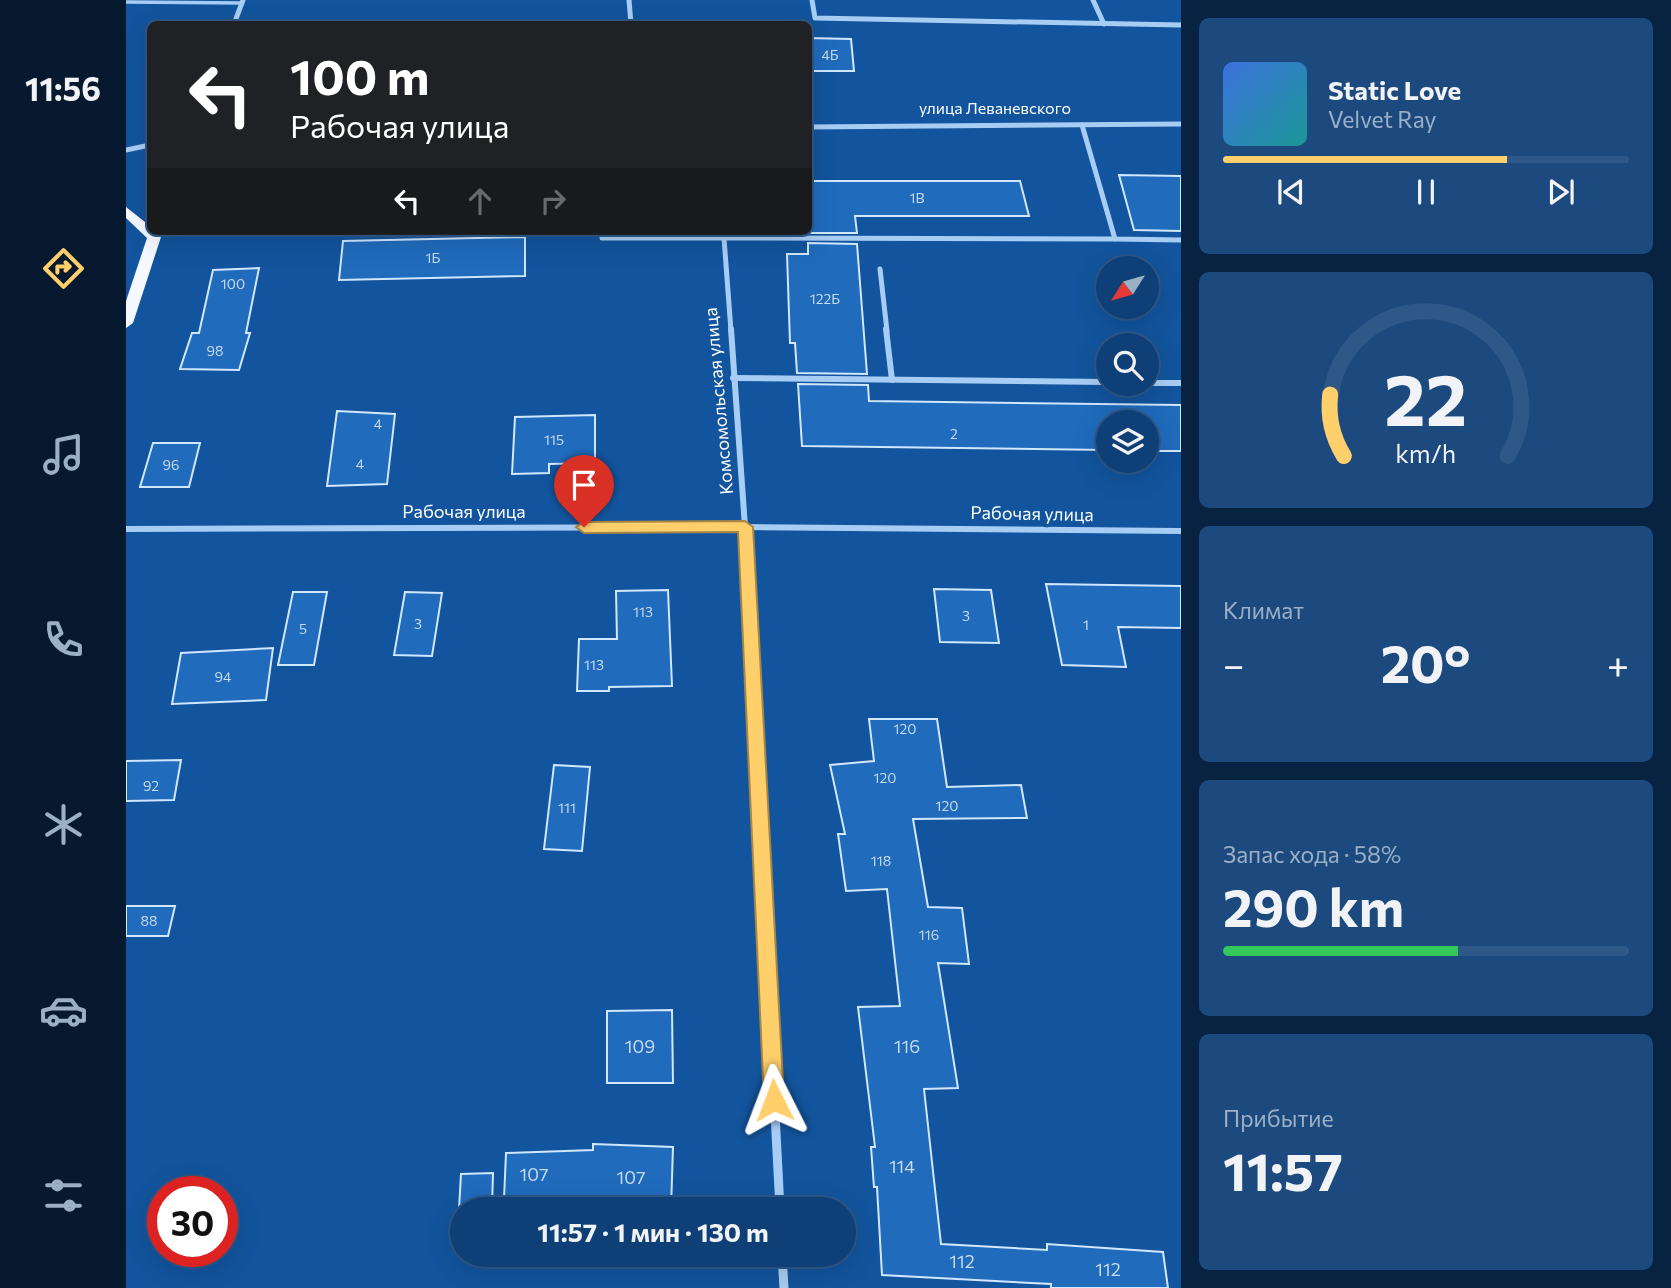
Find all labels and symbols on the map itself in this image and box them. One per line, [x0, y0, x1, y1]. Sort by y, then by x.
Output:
house number: 4Б [821, 46, 839, 63]
street label: улица Леваневского [919, 98, 1071, 117]
house number: 1В [909, 189, 925, 206]
house number: 1Б [426, 249, 441, 266]
north arrow [1096, 256, 1158, 318]
house number: 100 [221, 275, 245, 292]
house number: 122Б [810, 290, 840, 307]
street label: Комсомольская улица [699, 307, 737, 495]
house number: 98 [207, 342, 224, 359]
house number: 4 [374, 415, 383, 432]
house number: 2 [950, 425, 958, 442]
house number: 115 [544, 431, 564, 448]
house number: 4 [356, 455, 365, 472]
pin [554, 455, 614, 527]
house number: 96 [163, 456, 180, 473]
street label: Рабочая улица [402, 500, 526, 522]
street label: Рабочая улица [970, 501, 1094, 525]
house number: 113 [633, 603, 653, 620]
house number: 3 [962, 607, 970, 624]
house number: 3 [414, 615, 422, 632]
house number: 1 [1083, 616, 1089, 633]
house number: 5 [299, 620, 307, 637]
house number: 113 [584, 656, 604, 673]
house number: 94 [215, 668, 232, 685]
house number: 120 [894, 720, 916, 737]
house number: 120 [874, 769, 896, 786]
house number: 92 [143, 777, 159, 794]
house number: 120 [936, 797, 958, 814]
house number: 111 [558, 799, 576, 816]
house number: 118 [871, 852, 891, 869]
house number: 88 [141, 912, 158, 929]
house number: 116 [919, 926, 939, 943]
house number: 109 [625, 1035, 655, 1057]
house number: 116 [894, 1035, 920, 1057]
position arrow [737, 1063, 811, 1137]
house number: 114 [889, 1155, 915, 1177]
house number: 107 [520, 1163, 548, 1185]
house number: 107 [617, 1166, 645, 1188]
speed limit sign: 30 [147, 1176, 238, 1267]
house number: 112 [949, 1250, 975, 1272]
house number: 112 [1095, 1258, 1121, 1280]

